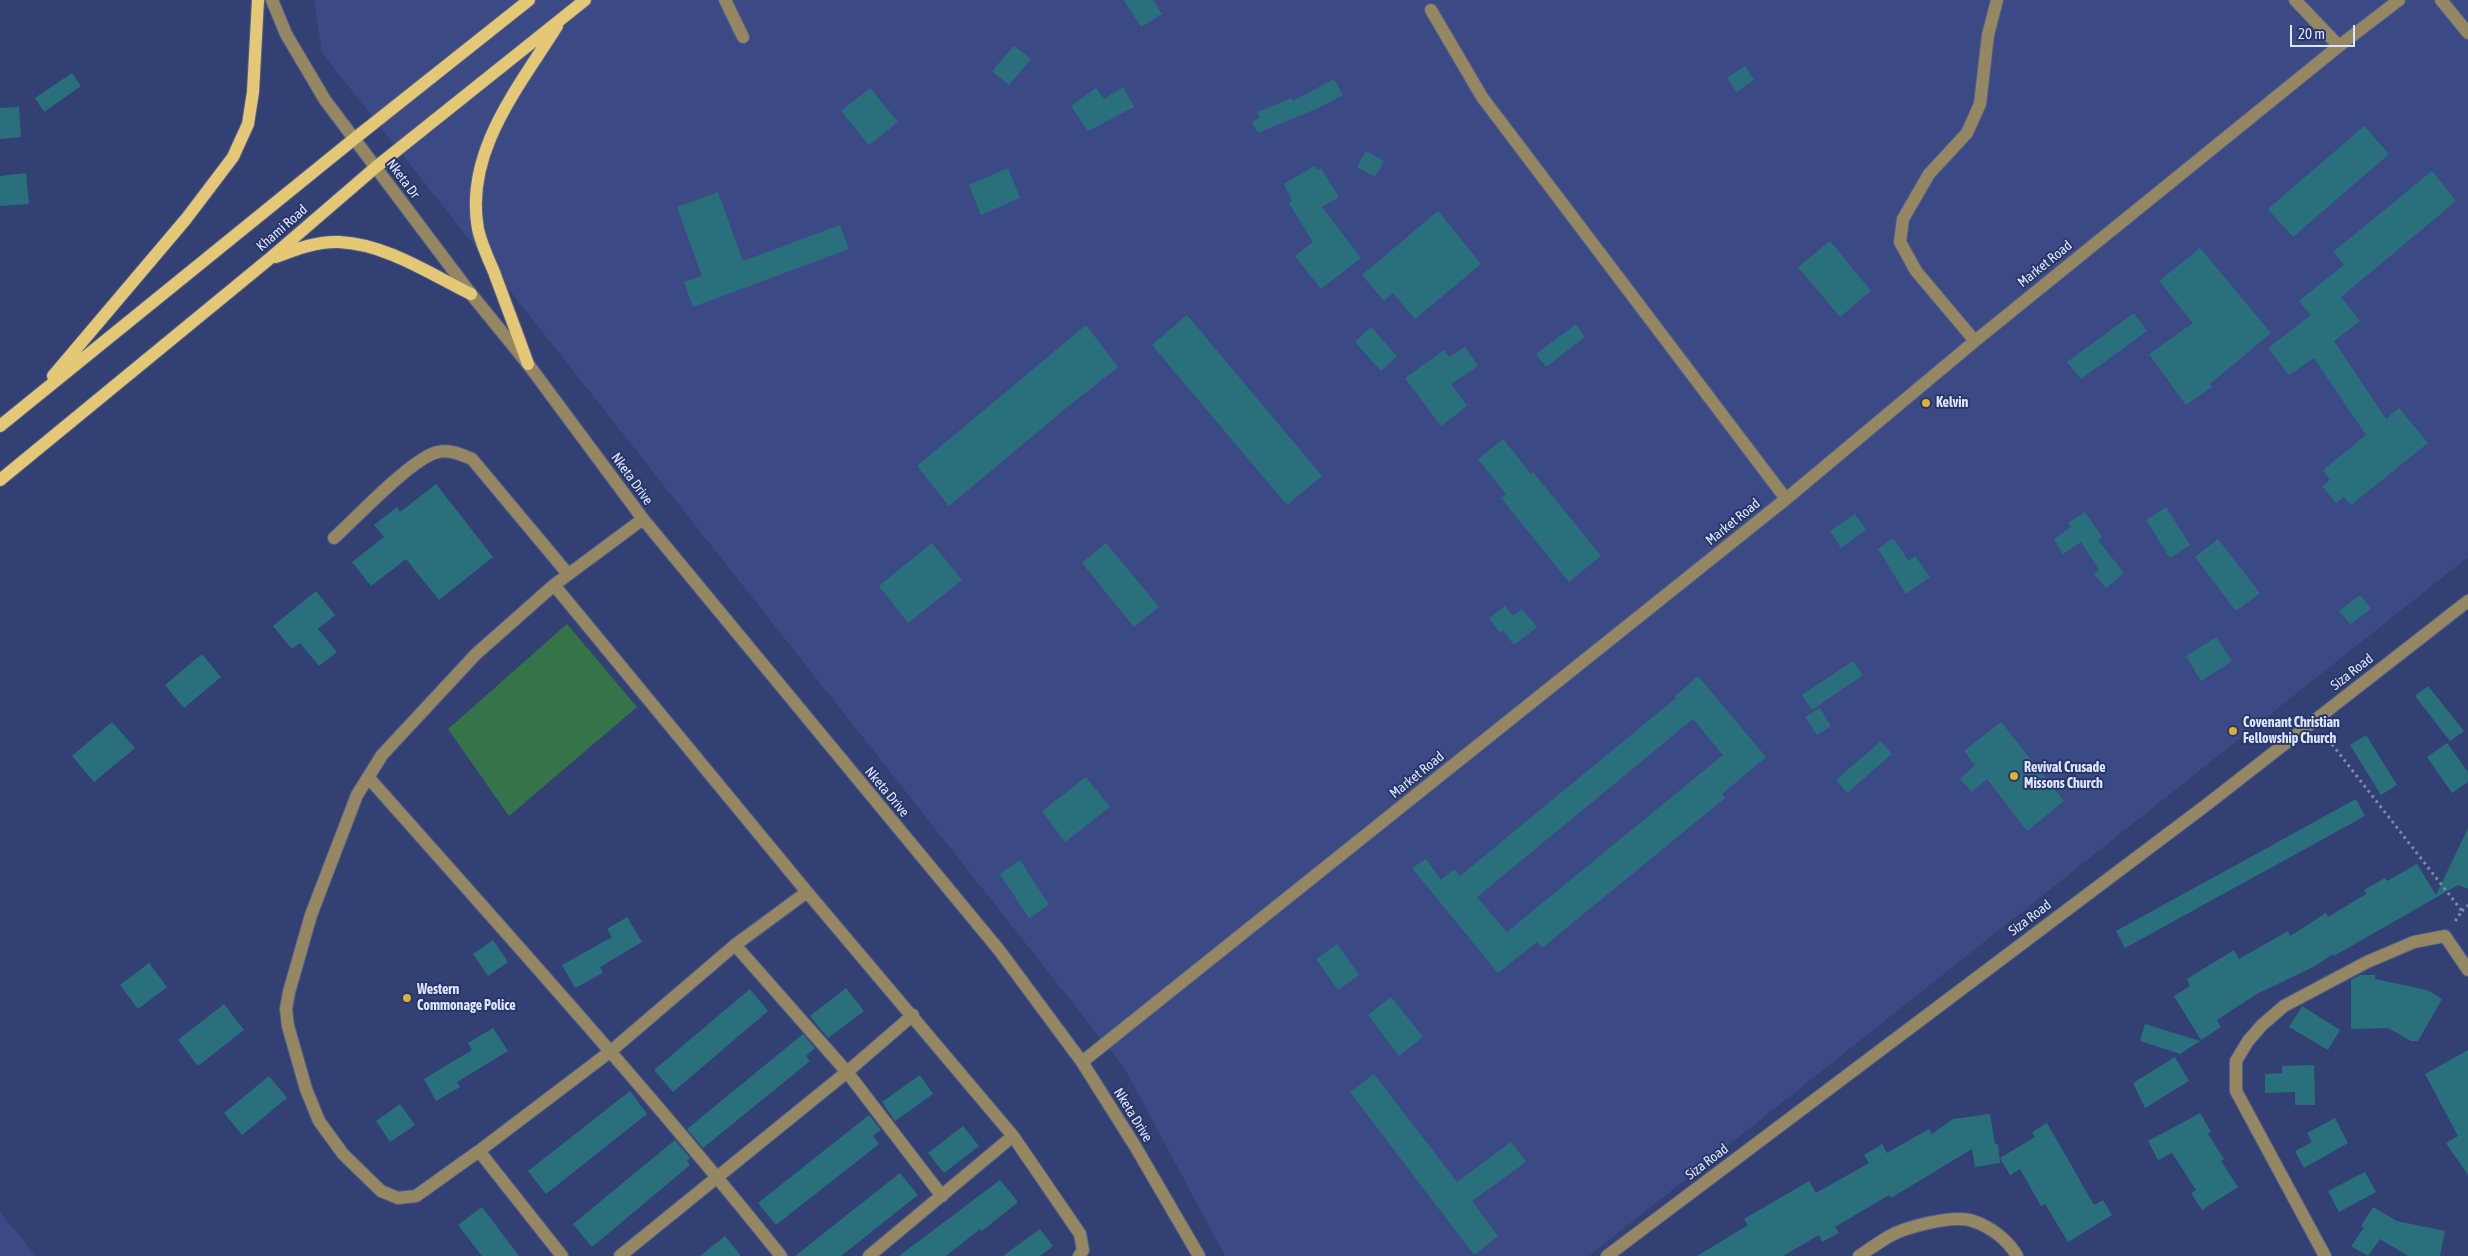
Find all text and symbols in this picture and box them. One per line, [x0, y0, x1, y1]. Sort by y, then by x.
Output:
scale bar [2293, 15, 2358, 47]
text: 20 m [2298, 25, 2325, 42]
street label: Nketa Dr [383, 156, 423, 202]
street label: Khami Road [253, 201, 311, 255]
street label: Market Road [2014, 237, 2076, 291]
place label: Kelvin [1936, 395, 1968, 411]
marker: Kelvin [1920, 397, 1932, 409]
street label: Nketa Drive [608, 450, 656, 508]
street label: Market Road [1702, 495, 1764, 549]
street label: Siza Road [2327, 650, 2377, 694]
place label: Covenant Christian Fellowship Church [2243, 715, 2340, 748]
marker: Covenant Christian Fellowship Church [2227, 725, 2239, 737]
street label: Market Road [1386, 748, 1448, 802]
place label: Revival Crusade Missons Church [2024, 760, 2106, 792]
street label: Nketa Drive [861, 764, 913, 820]
marker: Revival Crusade Missons Church [2008, 770, 2020, 782]
street label: Siza Road [2005, 896, 2055, 940]
place label: Western Commonage Police [417, 982, 516, 1014]
marker: Western Commonage Police [401, 992, 413, 1004]
street label: Nketa Drive [1110, 1085, 1156, 1145]
street label: Siza Road [1682, 1140, 1732, 1184]

